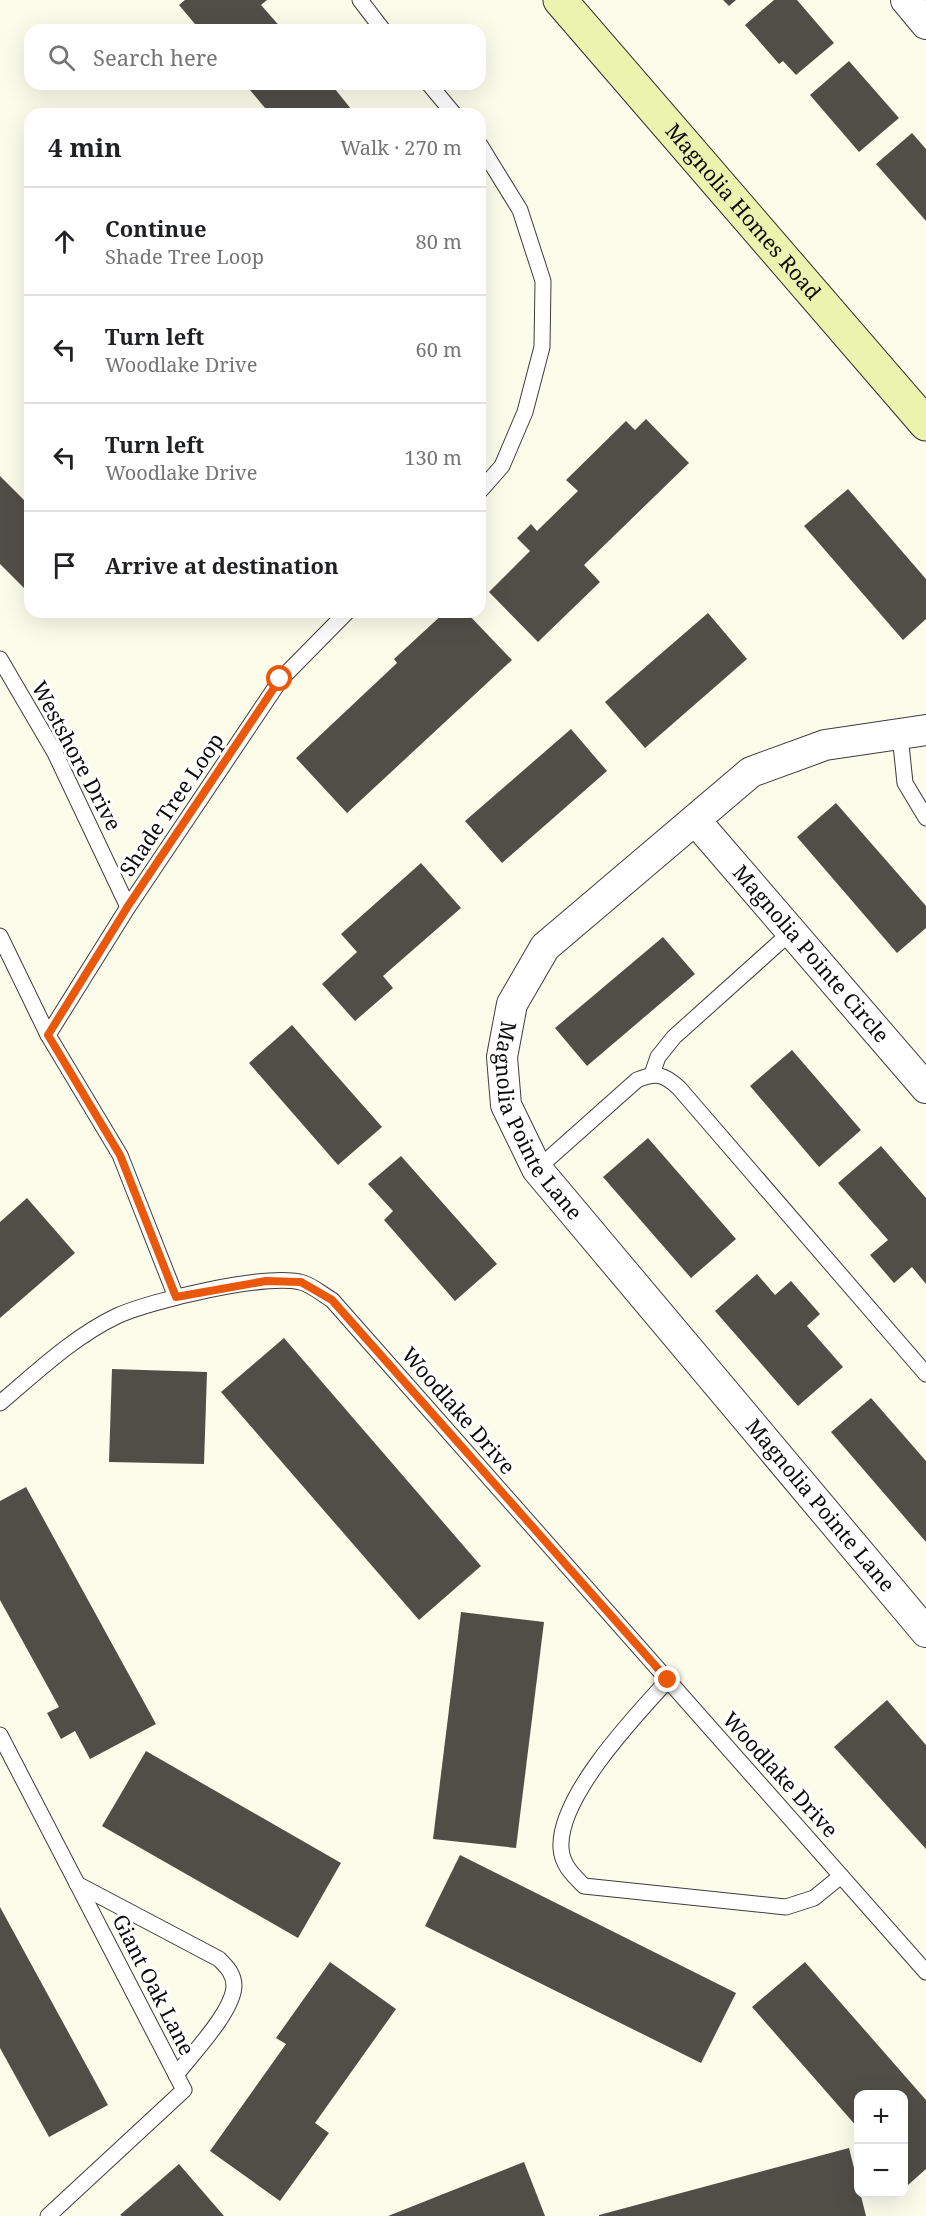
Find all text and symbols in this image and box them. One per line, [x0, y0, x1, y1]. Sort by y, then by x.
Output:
search box [24, 24, 486, 90]
icon: search [45, 41, 78, 74]
text: Search here [93, 42, 218, 72]
street label: Magnolia Homes Road [660, 117, 828, 306]
text: 4 min [48, 129, 122, 165]
text: Walk · 270 m [340, 134, 462, 161]
text: Continue [105, 213, 207, 243]
icon: ahead [48, 225, 81, 258]
text: 80 m [416, 228, 462, 255]
text: Shade Tree Loop [105, 243, 264, 270]
text: Turn left [105, 321, 204, 351]
icon: left [48, 333, 81, 366]
text: 60 m [416, 336, 462, 363]
text: Woodlake Drive [105, 351, 257, 378]
text: Turn left [105, 429, 204, 459]
icon: left [48, 441, 81, 474]
text: 130 m [404, 444, 462, 471]
text: Woodlake Drive [105, 459, 257, 486]
icon: arrive [48, 549, 81, 582]
text: Arrive at destination [105, 550, 339, 580]
route start [266, 665, 292, 691]
street label: Westshore Drive [26, 676, 128, 835]
street label: Shade Tree Loop [113, 727, 229, 882]
street label: Magnolia Pointe Circle [727, 859, 896, 1048]
street label: Magnolia Pointe Lane [489, 1019, 589, 1225]
street label: Woodlake Drive [396, 1341, 522, 1480]
street label: Magnolia Pointe Lane [740, 1413, 901, 1598]
route end [654, 1666, 680, 1692]
street label: Woodlake Drive [717, 1705, 845, 1843]
street label: Giant Oak Lane [106, 1909, 201, 2060]
map controls [854, 2090, 908, 2198]
button: + [854, 2090, 908, 2144]
button: − [854, 2144, 908, 2198]

